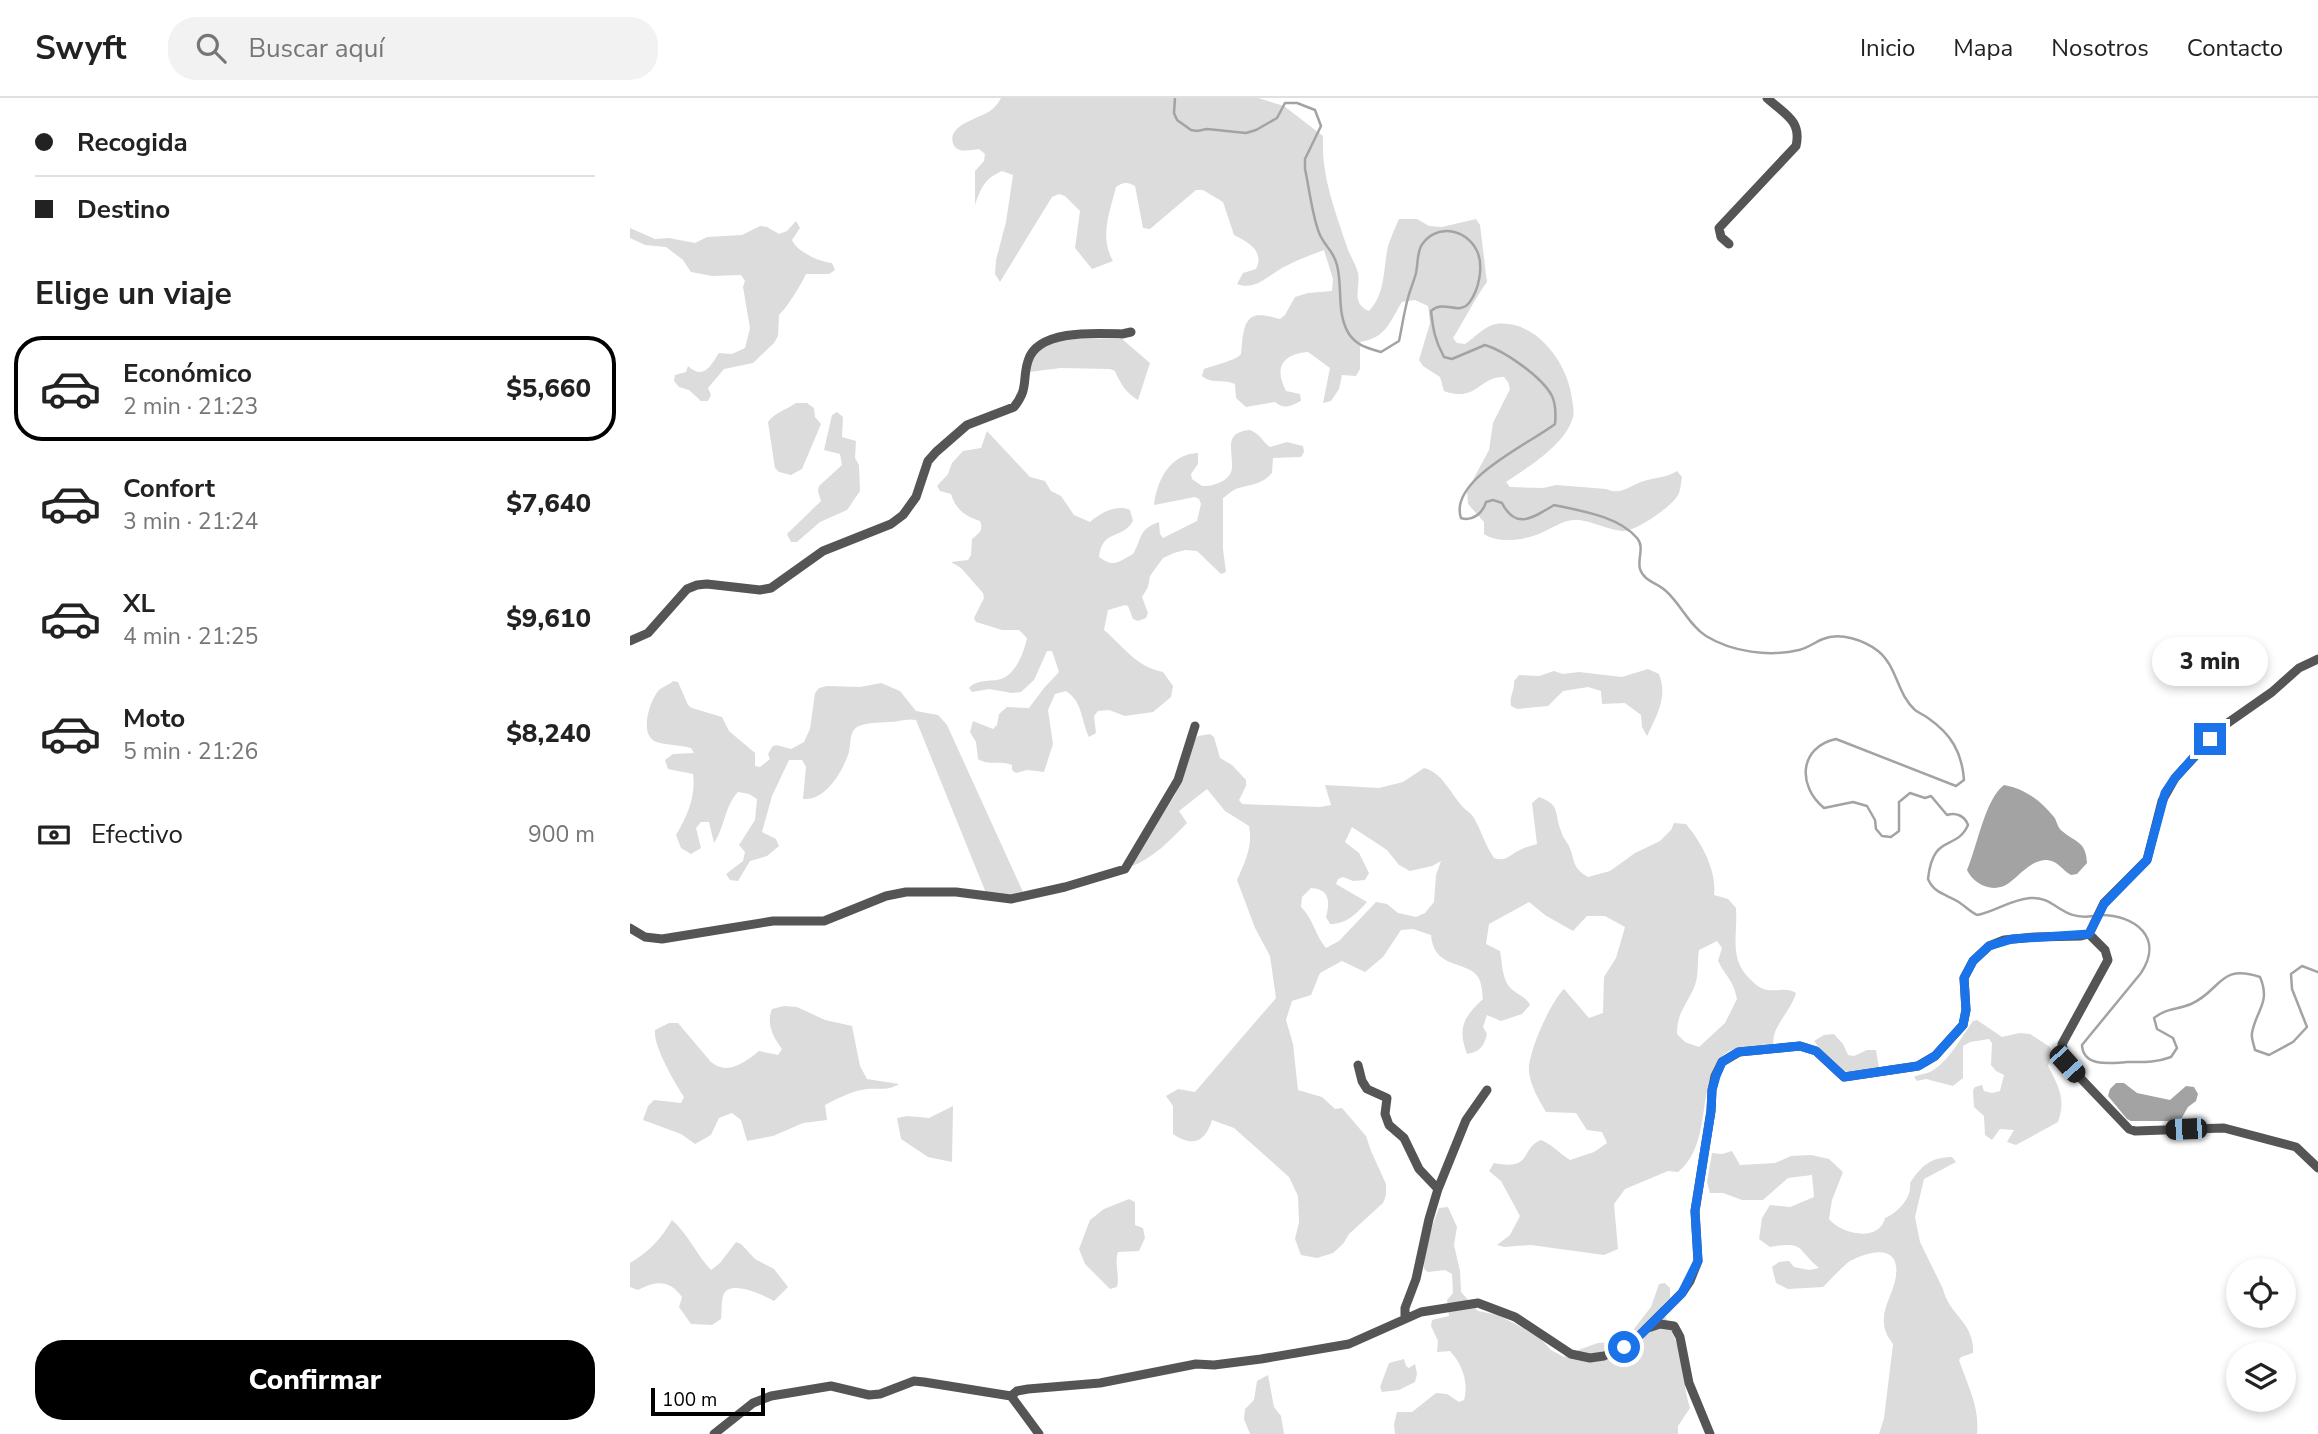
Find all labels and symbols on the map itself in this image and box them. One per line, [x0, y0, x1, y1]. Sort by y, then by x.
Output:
callout: 3 min [2152, 638, 2268, 686]
route end [2194, 723, 2226, 755]
car [2046, 1041, 2089, 1087]
car [2165, 1118, 2208, 1140]
route start [1608, 1331, 1640, 1363]
scale bar [651, 1385, 765, 1417]

